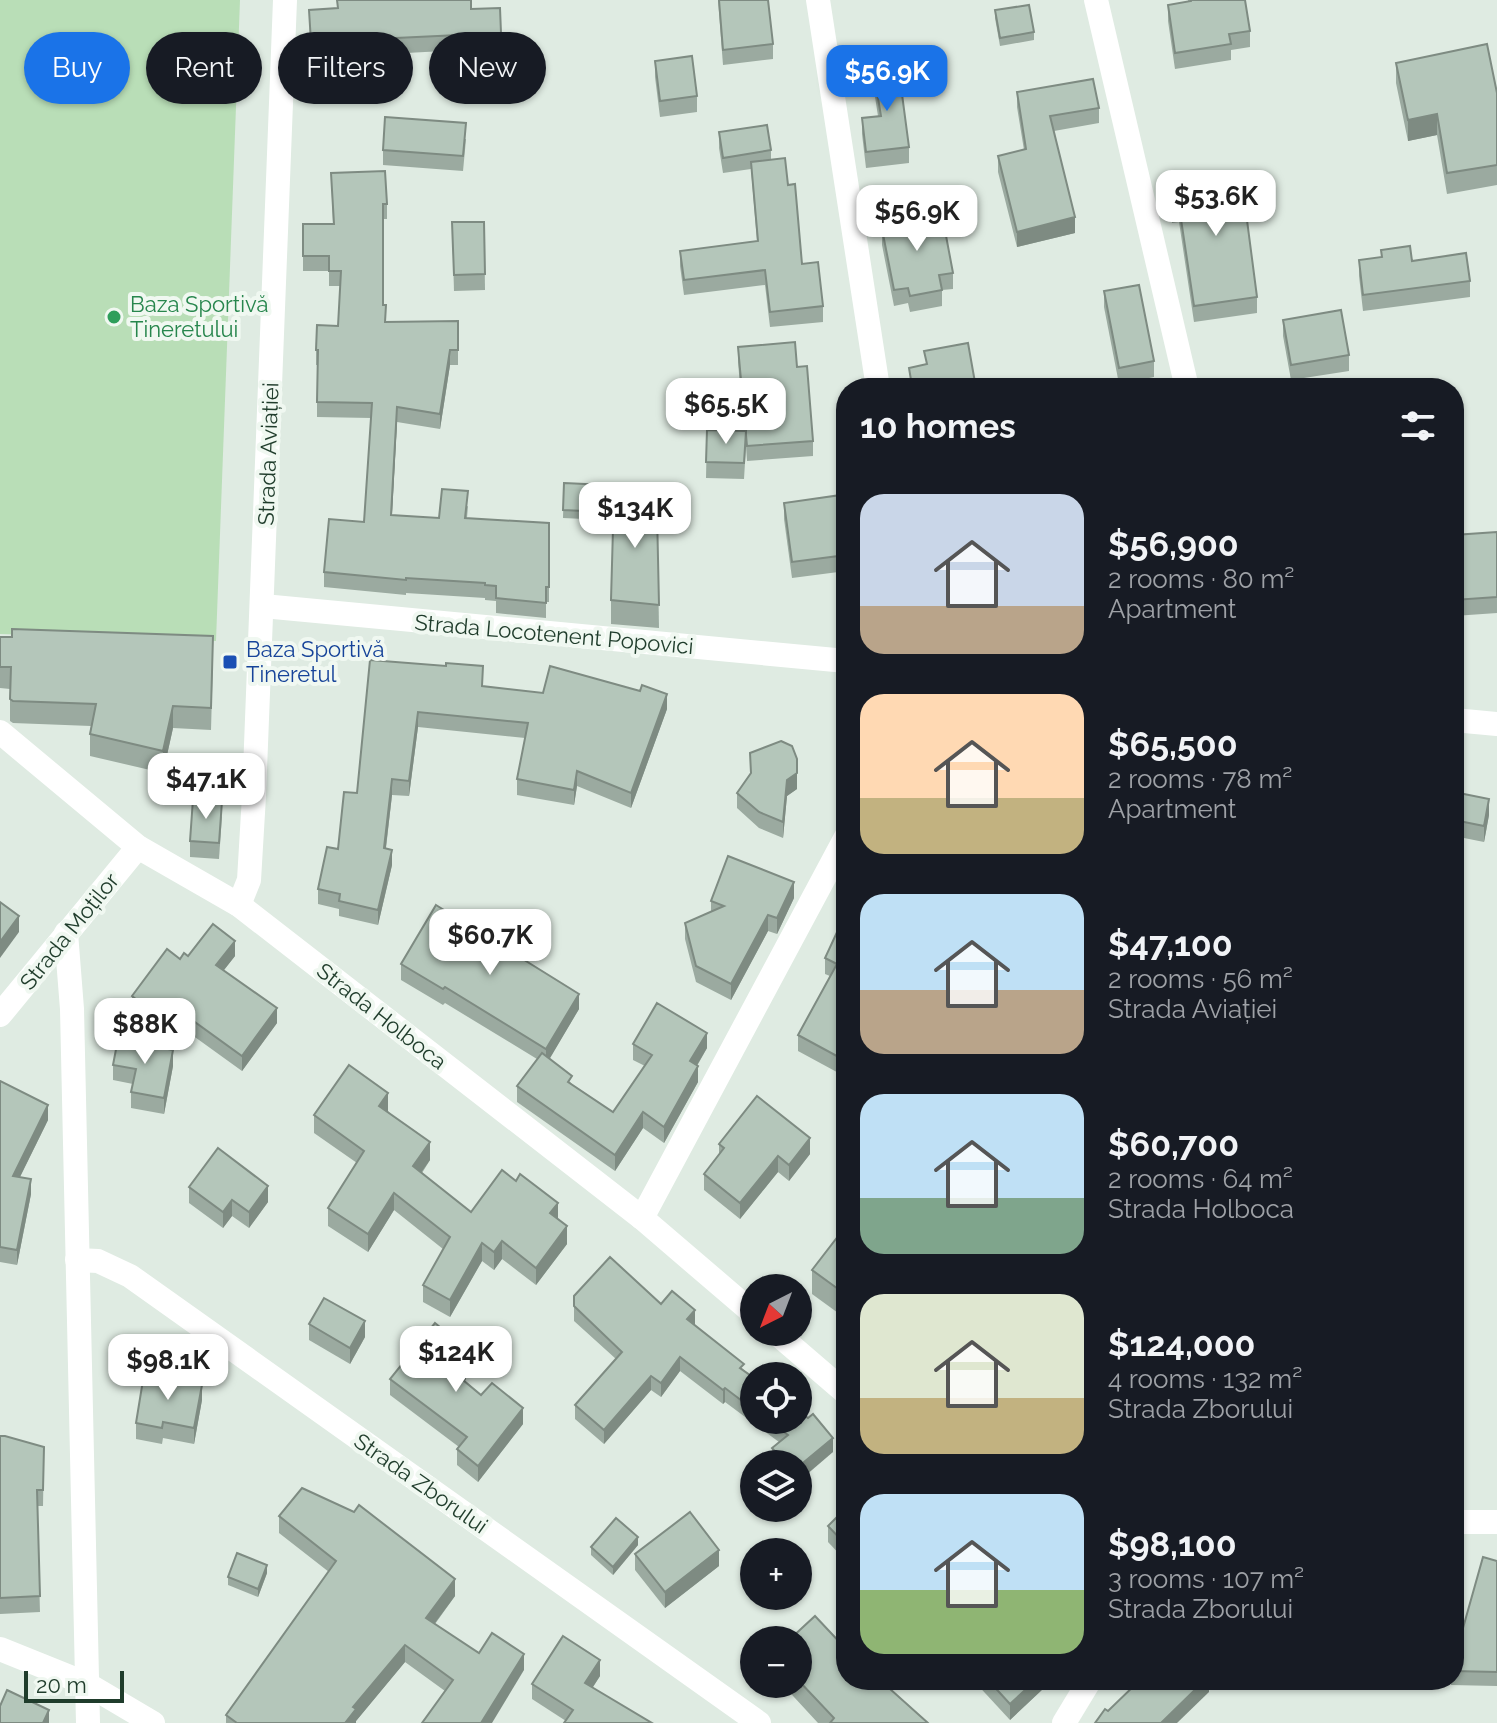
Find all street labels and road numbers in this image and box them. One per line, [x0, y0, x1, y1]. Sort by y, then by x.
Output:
street label: Strada Aviației [253, 382, 283, 526]
street label: Strada Locotenent Popovici [414, 609, 694, 659]
street label: Strada Moților [14, 867, 124, 995]
street label: Strada Holboca [312, 957, 452, 1075]
street label: Strada Zborului [349, 1427, 493, 1539]

